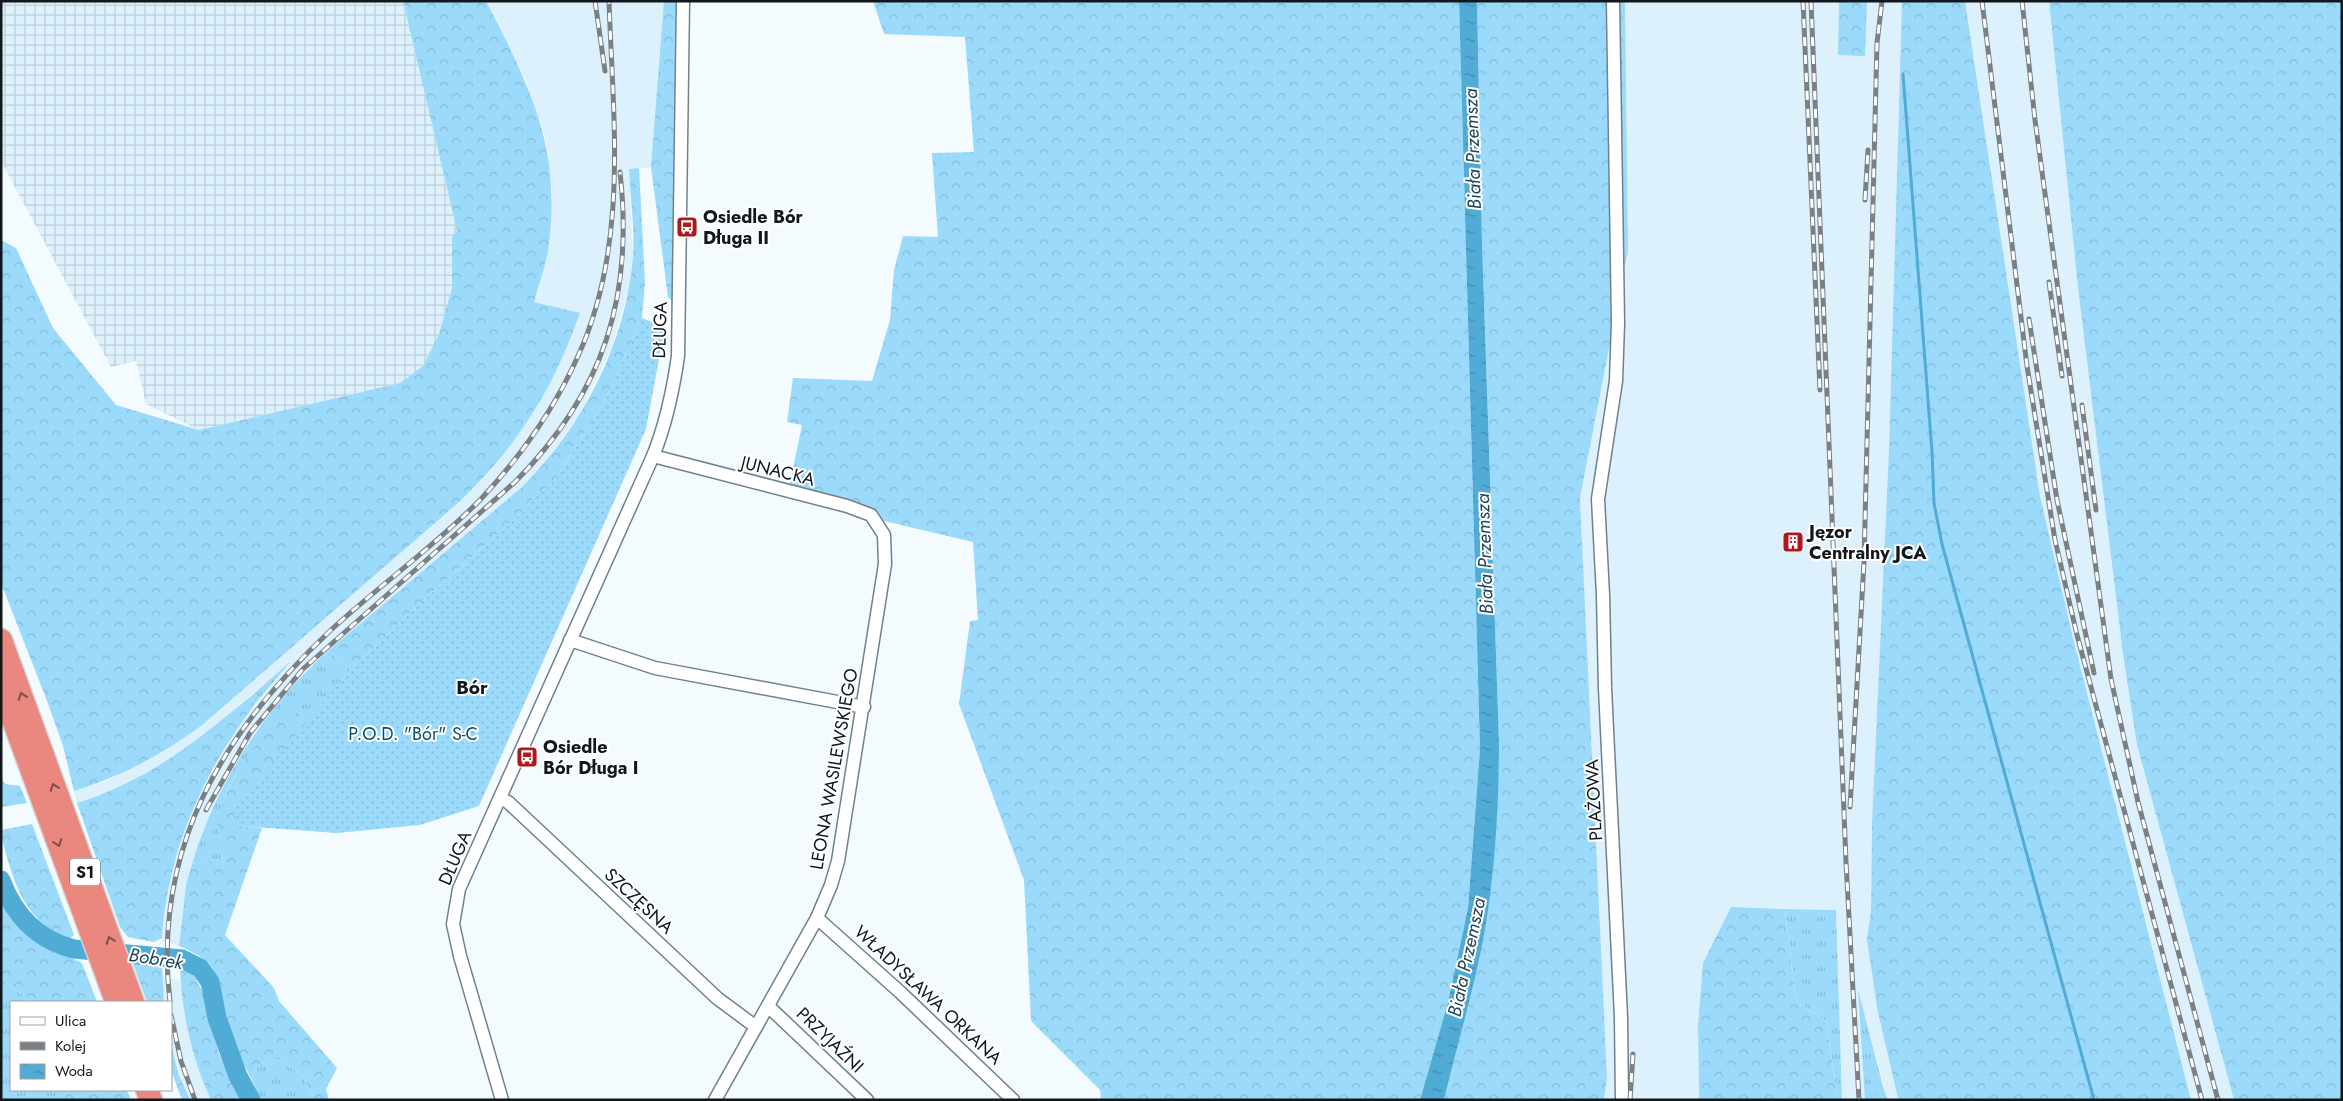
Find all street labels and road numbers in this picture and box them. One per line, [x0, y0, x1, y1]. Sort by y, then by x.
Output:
street label: DŁUGA [646, 301, 674, 359]
street label: JUNACKA [736, 449, 818, 493]
street label: LEONA WASILEWSKIEGO [803, 666, 865, 872]
street label: PLAŻOWA [1579, 758, 1609, 842]
street label: DŁUGA [432, 827, 478, 889]
road number: S1 [70, 859, 100, 886]
street label: SZCZĘSNA [599, 862, 679, 940]
street label: WŁADYSŁAWA ORKANA [848, 919, 1008, 1071]
street label: PRZYJAŹNI [790, 1001, 870, 1079]

